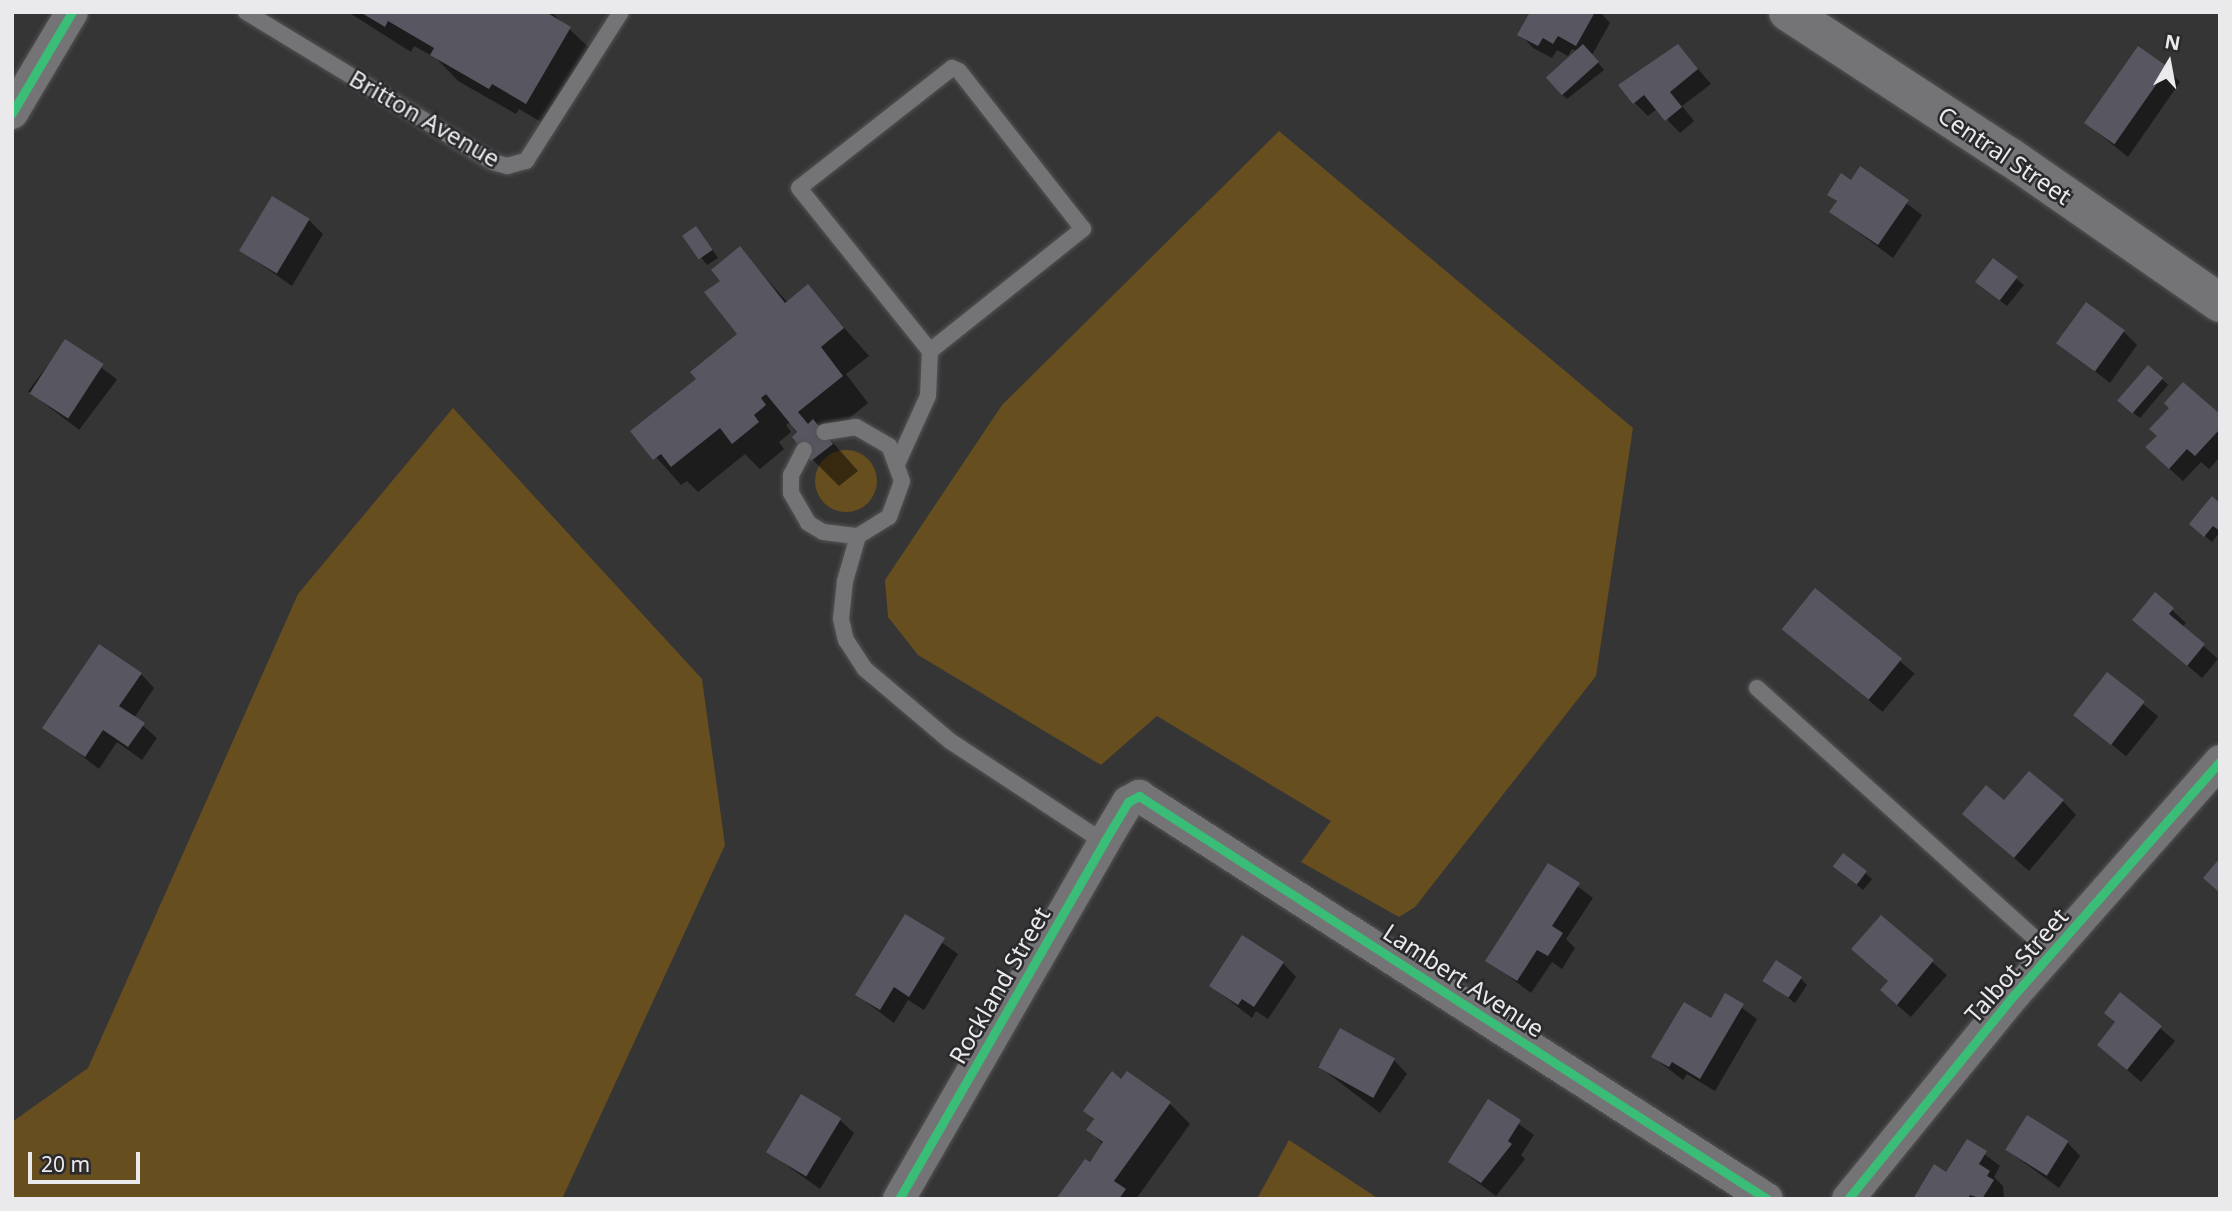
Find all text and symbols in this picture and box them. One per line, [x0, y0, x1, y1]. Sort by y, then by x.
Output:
north arrow [2134, 28, 2204, 98]
text: N [2163, 28, 2183, 56]
street label: Britton Avenue [345, 63, 505, 173]
street label: Central Street [1933, 100, 2077, 210]
street label: Rockland Street [942, 901, 1056, 1069]
street label: Talbot Street [1958, 902, 2074, 1028]
street label: Lambert Avenue [1378, 917, 1550, 1043]
scale bar [32, 1138, 144, 1182]
text: 20 m [41, 1150, 90, 1178]

